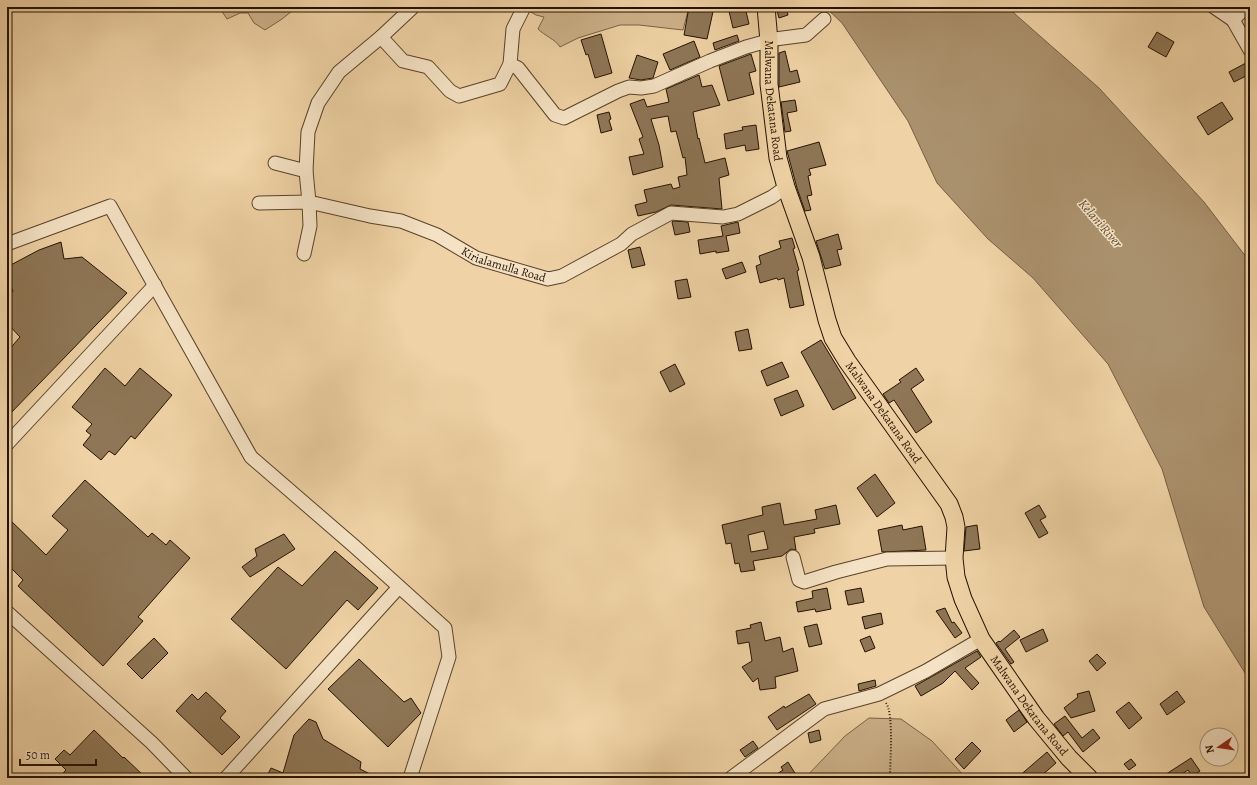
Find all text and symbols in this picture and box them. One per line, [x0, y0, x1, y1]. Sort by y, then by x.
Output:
street label: Malwana Dekatana Road [761, 40, 786, 162]
water label: Kelani River [1075, 196, 1127, 251]
street label: Kirialamulla Road [458, 243, 548, 286]
street label: Malwana Dekatana Road [842, 358, 926, 467]
street label: Malwana Dekatana Road [987, 652, 1072, 759]
north arrow [1199, 727, 1239, 767]
scale bar [20, 741, 96, 767]
text: N [1202, 744, 1218, 755]
text: 50 m [26, 747, 50, 763]

